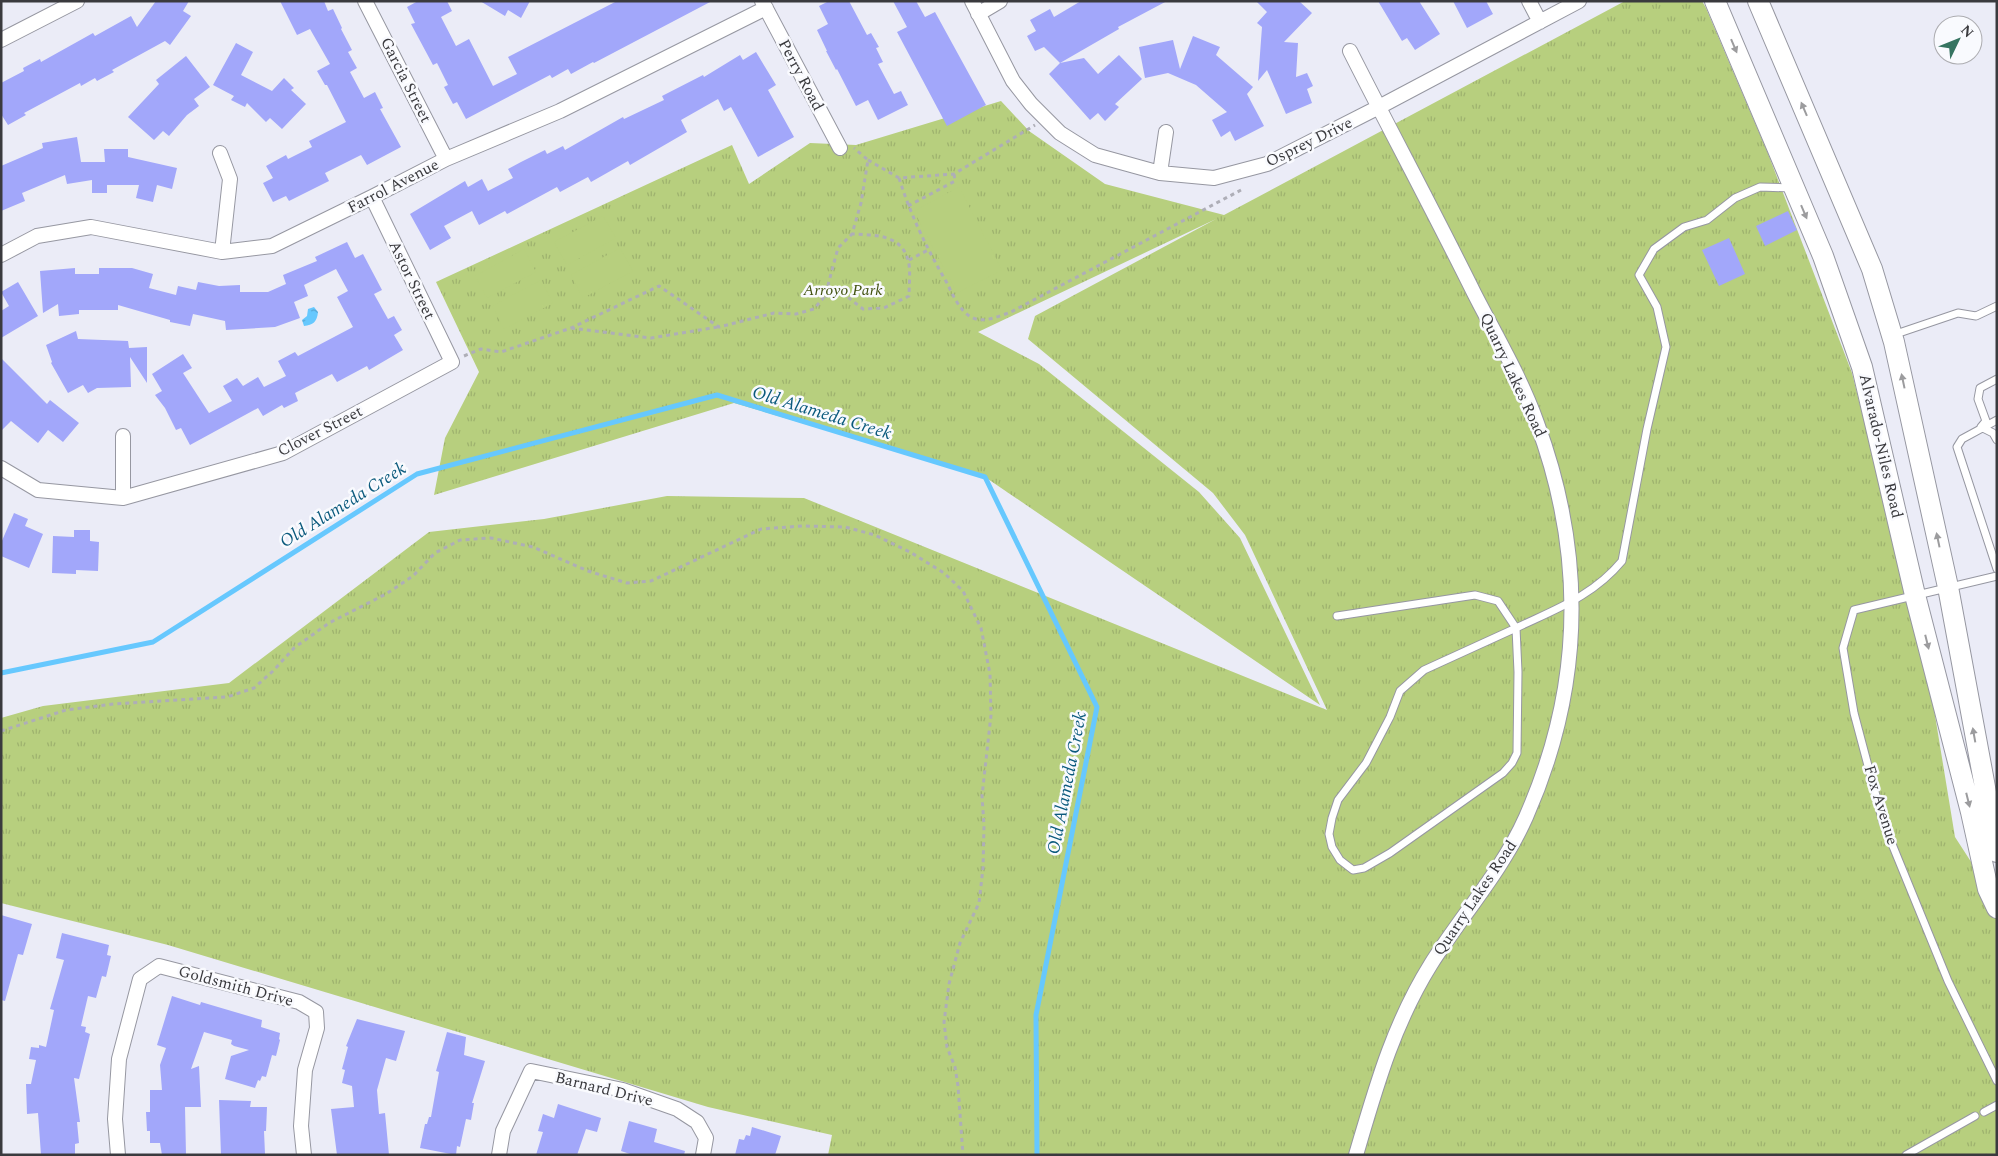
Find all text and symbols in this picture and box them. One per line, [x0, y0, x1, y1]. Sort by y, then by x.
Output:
north arrow [1933, 15, 1983, 65]
text: N [1956, 20, 1979, 43]
street label: Garcia Street [374, 33, 438, 127]
street label: Perry Road [772, 35, 830, 115]
one-way arrow [1730, 39, 1738, 53]
one-way arrow [1799, 102, 1807, 116]
street label: Osprey Drive [1262, 111, 1356, 173]
street label: Farrol Avenue [343, 153, 443, 219]
one-way arrow [1800, 205, 1808, 220]
street label: Astor Street [383, 236, 442, 324]
park label: Arroyo Park [802, 278, 883, 302]
street label: Quarry Lakes Road [1474, 309, 1552, 441]
street label: Alvarado-Niles Road [1853, 372, 1909, 521]
one-way arrow [1899, 374, 1907, 389]
water label: Old Alameda Creek [749, 379, 896, 447]
street label: Clover Street [273, 399, 367, 463]
water label: Old Alameda Creek [274, 455, 412, 555]
one-way arrow [1934, 532, 1942, 547]
one-way arrow [1924, 635, 1932, 650]
water label: Old Alameda Creek [1040, 709, 1094, 857]
one-way arrow [1970, 727, 1978, 743]
street label: Fox Avenue [1857, 762, 1905, 848]
one-way arrow [1964, 792, 1972, 807]
street label: Quarry Lakes Road [1427, 835, 1523, 961]
street label: Goldsmith Drive [176, 959, 296, 1013]
street label: Barnard Drive [552, 1065, 656, 1113]

